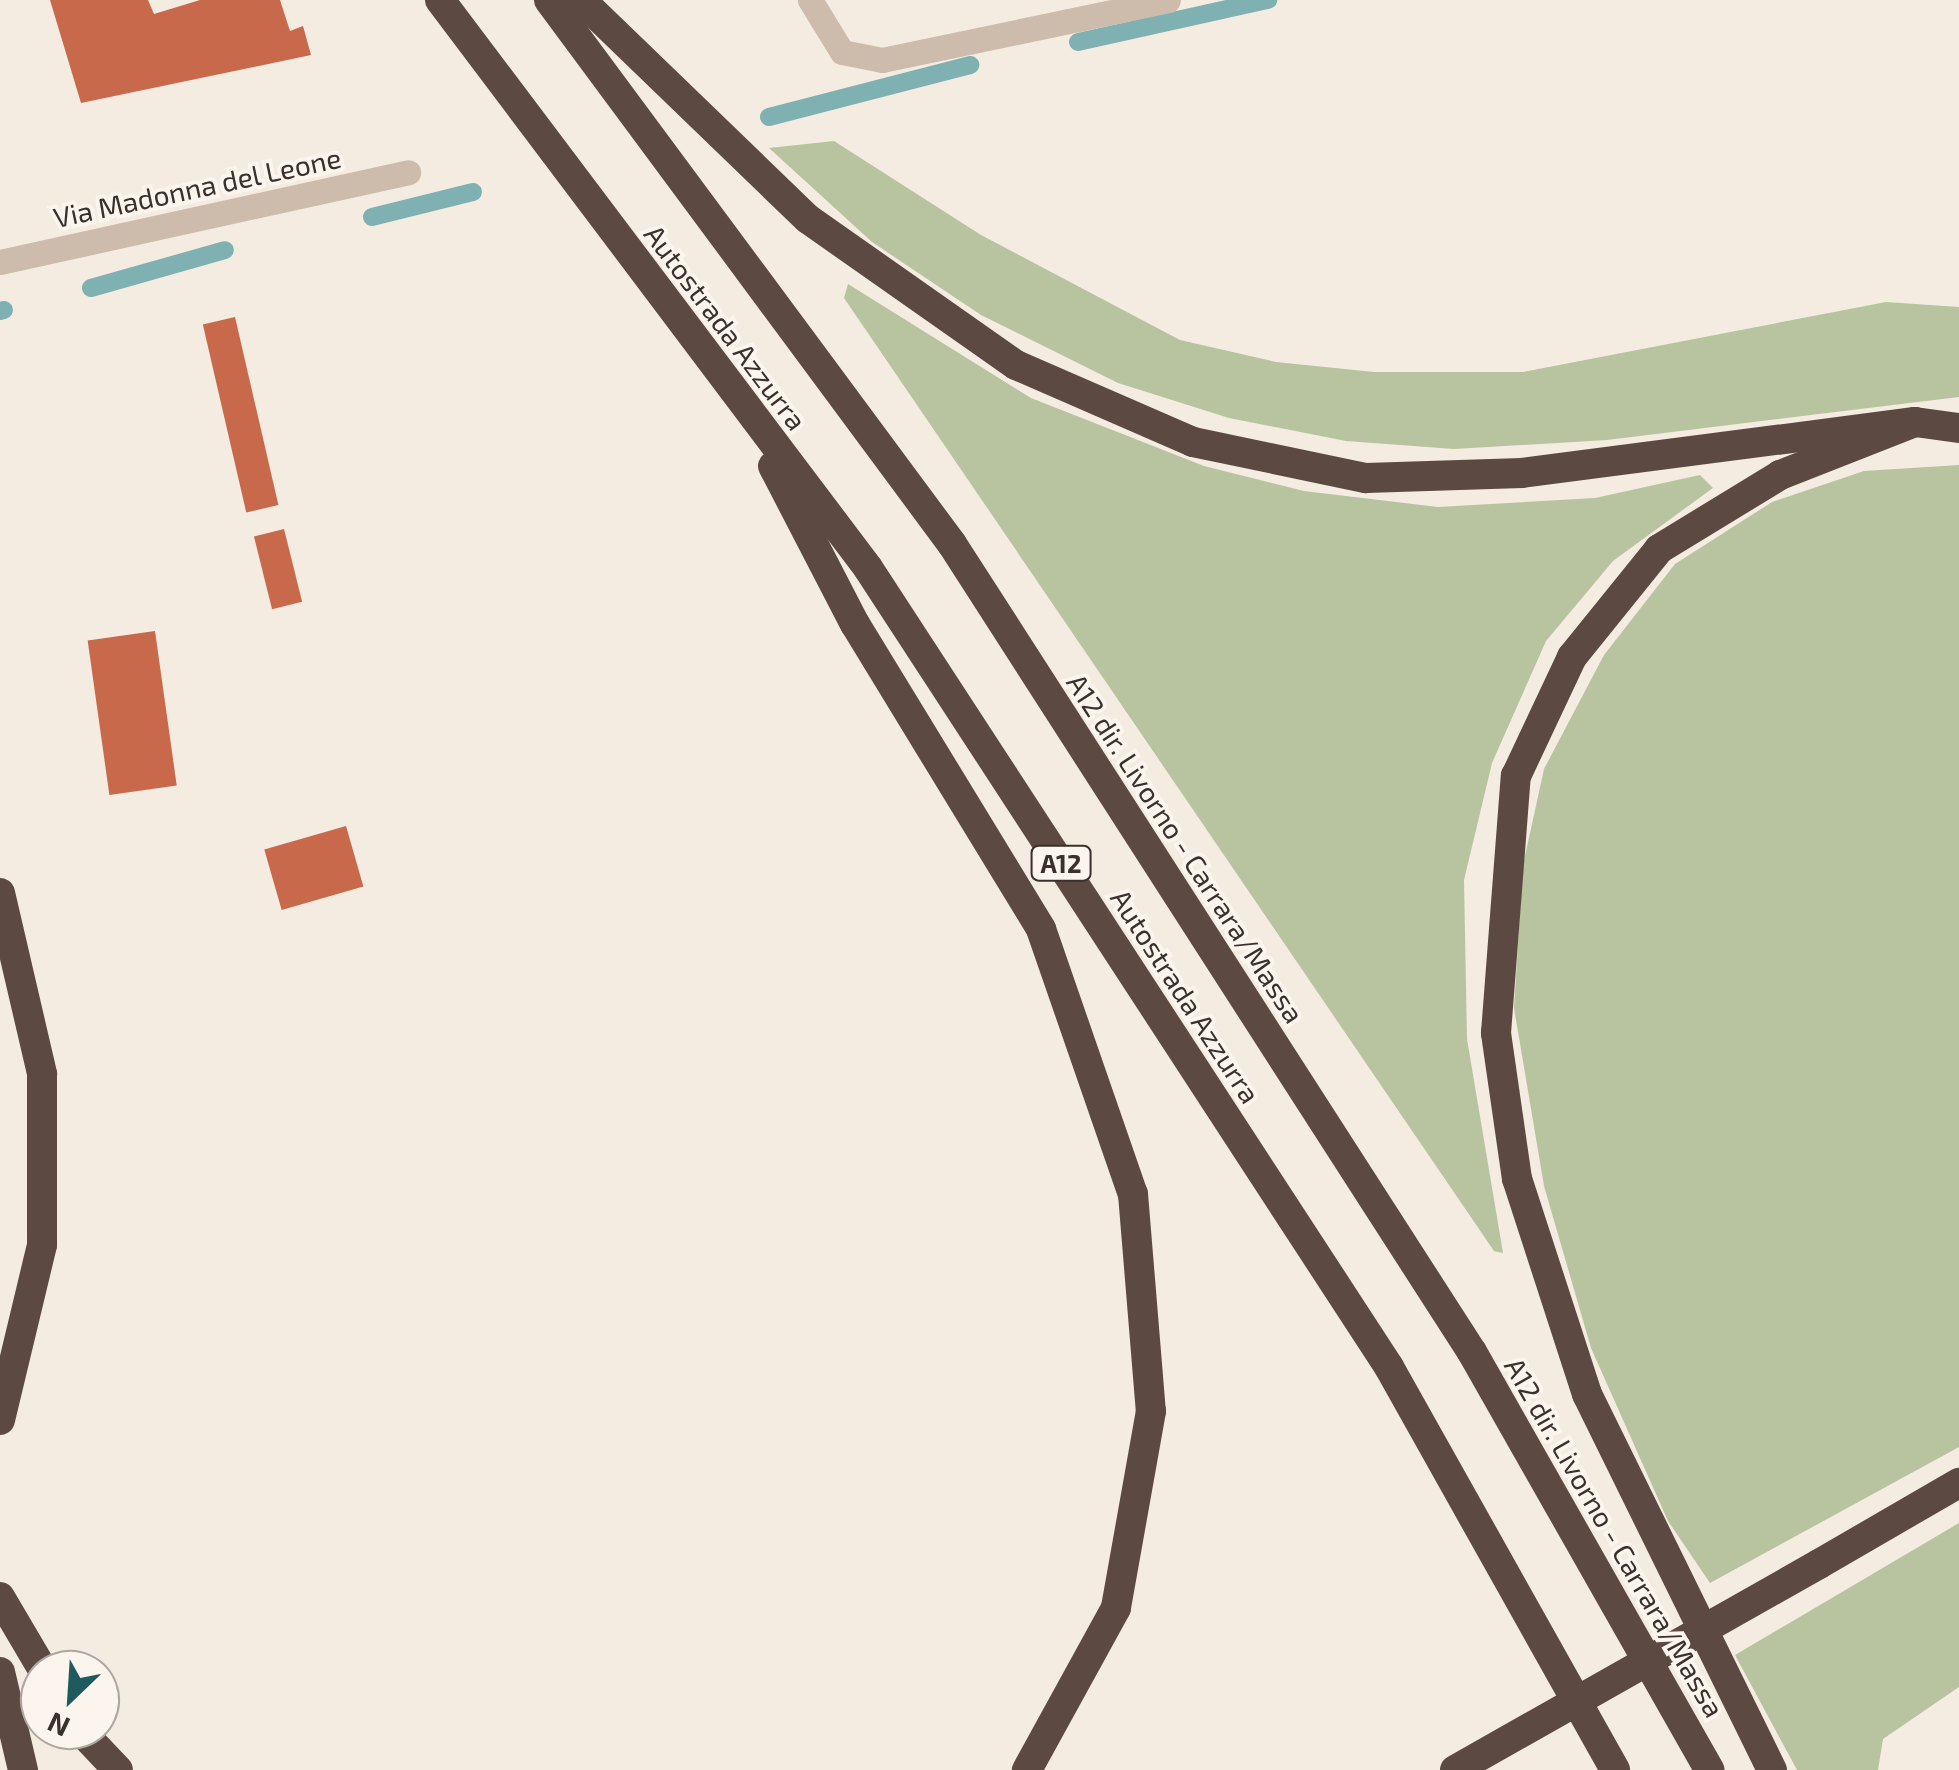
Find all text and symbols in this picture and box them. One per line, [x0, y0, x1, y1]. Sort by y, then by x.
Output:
street label: Via Madonna del Leone [50, 140, 344, 234]
street label: Autostrada Azzurra [638, 218, 814, 436]
street label: A12 dir. Livorno - Carrara/Massa [1060, 667, 1312, 1029]
road number: A12 [1028, 843, 1094, 883]
street label: Autostrada Azzurra [1104, 882, 1268, 1110]
street label: A12 dir. Livorno - Carrara/Massa [1498, 1351, 1732, 1723]
north arrow [20, 1650, 120, 1750]
text: N [42, 1706, 75, 1745]

